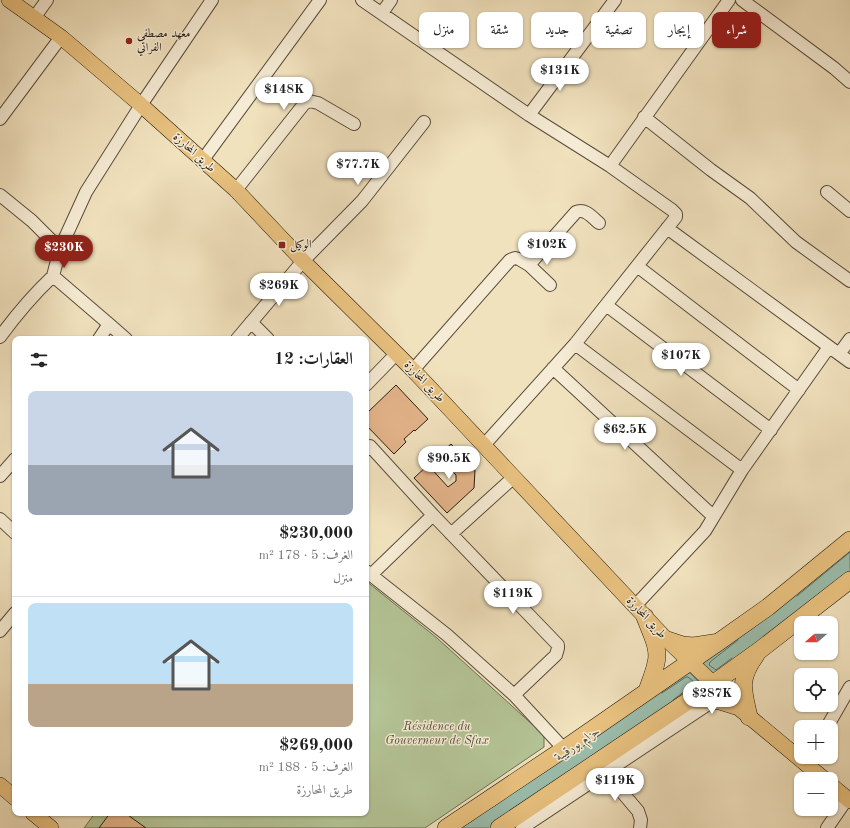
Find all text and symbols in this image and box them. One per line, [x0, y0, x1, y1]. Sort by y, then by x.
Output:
chip: منزل [419, 12, 469, 48]
chip: شقة [477, 12, 523, 48]
chip: جديد [531, 12, 583, 48]
chip: تصفية [591, 12, 646, 48]
chip: إيجار [654, 12, 704, 48]
chip: شراء [712, 12, 761, 48]
place label: معهد مصطفى الفراتي [137, 28, 191, 57]
marker: معهد مصطفى الفراتي [124, 36, 134, 46]
pin: $131K [532, 58, 588, 92]
text: $131K [540, 64, 580, 77]
pin: $148K [256, 77, 312, 111]
text: $148K [264, 83, 304, 96]
street label: طريق المحارزة [170, 130, 218, 176]
pin: $77.7K [325, 152, 391, 186]
text: $77.7K [336, 158, 380, 171]
pin: $102K [519, 232, 575, 266]
pin: $230K [36, 235, 92, 269]
text: $102K [527, 238, 567, 251]
place label: الوكيل [290, 239, 312, 253]
marker: الوكيل [277, 240, 287, 250]
text: $230K [44, 241, 84, 254]
pin: $269K [251, 273, 307, 307]
text: $269K [259, 279, 299, 292]
pin: $107K [653, 343, 709, 377]
icon: filters [28, 349, 50, 371]
text: $107K [661, 349, 701, 362]
text: العقارات: 12 [274, 351, 353, 368]
street label: طريق المحارزة [401, 358, 447, 406]
icon: home [155, 417, 227, 489]
pin: $62.5K [592, 417, 658, 451]
text: $62.5K [603, 423, 647, 436]
pin: $90.5K [416, 446, 482, 480]
text: $90.5K [427, 452, 471, 465]
text: $230,000 [279, 525, 353, 542]
text: الغرف: 5 · 178 m² [259, 549, 353, 562]
text: منزل [333, 572, 353, 585]
pin: $119K [485, 581, 541, 615]
text: $119K [493, 587, 533, 600]
street label: طريق المحارزة [623, 594, 669, 642]
north arrow [794, 616, 838, 660]
map controls [794, 616, 838, 816]
icon: home [155, 629, 227, 701]
button: locate [794, 668, 838, 712]
pin: $287K [684, 681, 740, 715]
text: $287K [692, 687, 732, 700]
button: + [794, 720, 838, 764]
park label: Résidence du Gouverneur de Sfax [385, 721, 489, 747]
water label: حزام بورقيبة [552, 724, 605, 768]
text: $269,000 [279, 737, 353, 754]
text: الغرف: 5 · 188 m² [259, 761, 353, 774]
pin: $119K [587, 768, 643, 802]
button: − [794, 772, 838, 816]
text: $119K [595, 774, 635, 787]
text: طريق المحارزة [296, 784, 353, 797]

